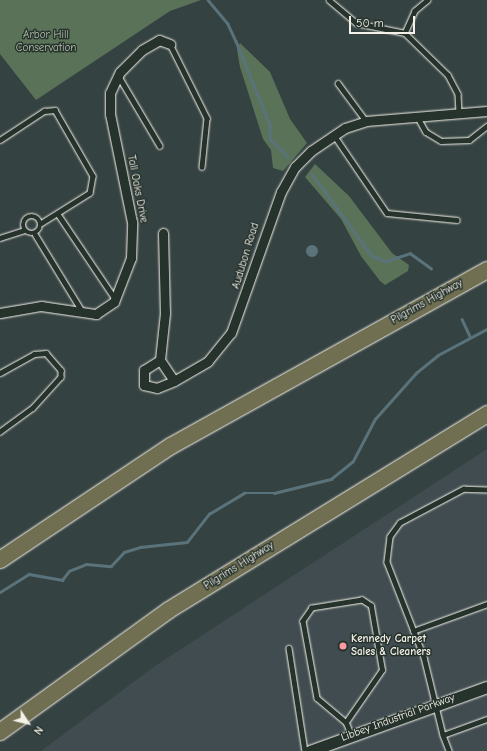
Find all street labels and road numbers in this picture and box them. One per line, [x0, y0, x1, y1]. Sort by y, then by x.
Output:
street label: Tall Oaks Drive [124, 154, 150, 224]
street label: Audubon Road [230, 221, 262, 291]
street label: Pilgrims Highway [389, 277, 465, 327]
street label: Pilgrims Highway [201, 539, 277, 593]
street label: Libbey Industrial Parkway [339, 691, 457, 745]

